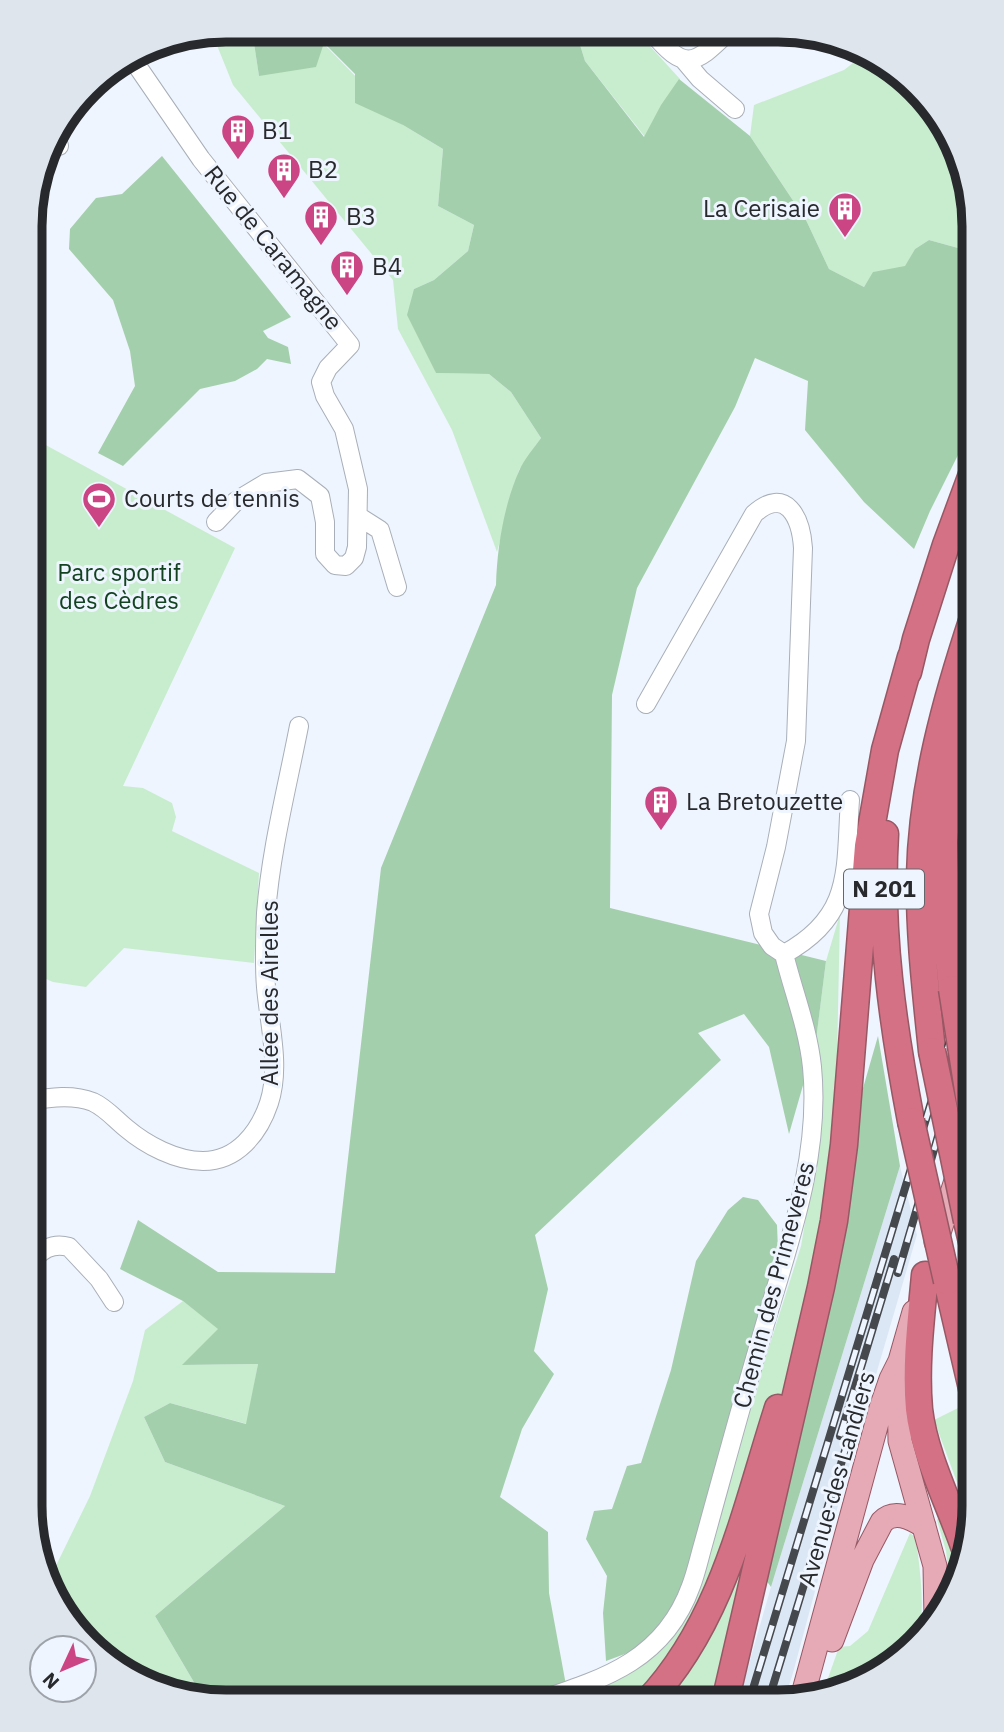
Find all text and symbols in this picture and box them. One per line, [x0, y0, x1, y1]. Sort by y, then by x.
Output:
building icon: B1 [219, 112, 257, 161]
place label: B1 [262, 114, 292, 146]
building icon: B2 [265, 151, 303, 200]
place label: B2 [308, 153, 338, 185]
street label: Rue de Caramagne [197, 158, 350, 336]
building icon: La Cerisaie [826, 190, 864, 239]
place label: La Cerisaie [703, 192, 820, 224]
building icon: B3 [302, 198, 340, 247]
place label: B3 [346, 200, 376, 232]
building icon: B4 [328, 248, 366, 297]
place label: B4 [372, 250, 402, 282]
sports icon: Courts de tennis [80, 480, 118, 529]
place label: Courts de tennis [124, 482, 300, 514]
park label: Parc sportif des Cèdres [57, 556, 181, 616]
building icon: La Bretouzette [642, 783, 680, 832]
place label: La Bretouzette [686, 785, 843, 817]
road number: N 201 [844, 870, 924, 908]
street label: Allée des Airelles [253, 900, 285, 1086]
street label: Chemin des Primevères [725, 1158, 821, 1411]
street label: Avenue des Landiers [790, 1367, 882, 1590]
north arrow [28, 1634, 98, 1704]
text: N [37, 1668, 64, 1694]

